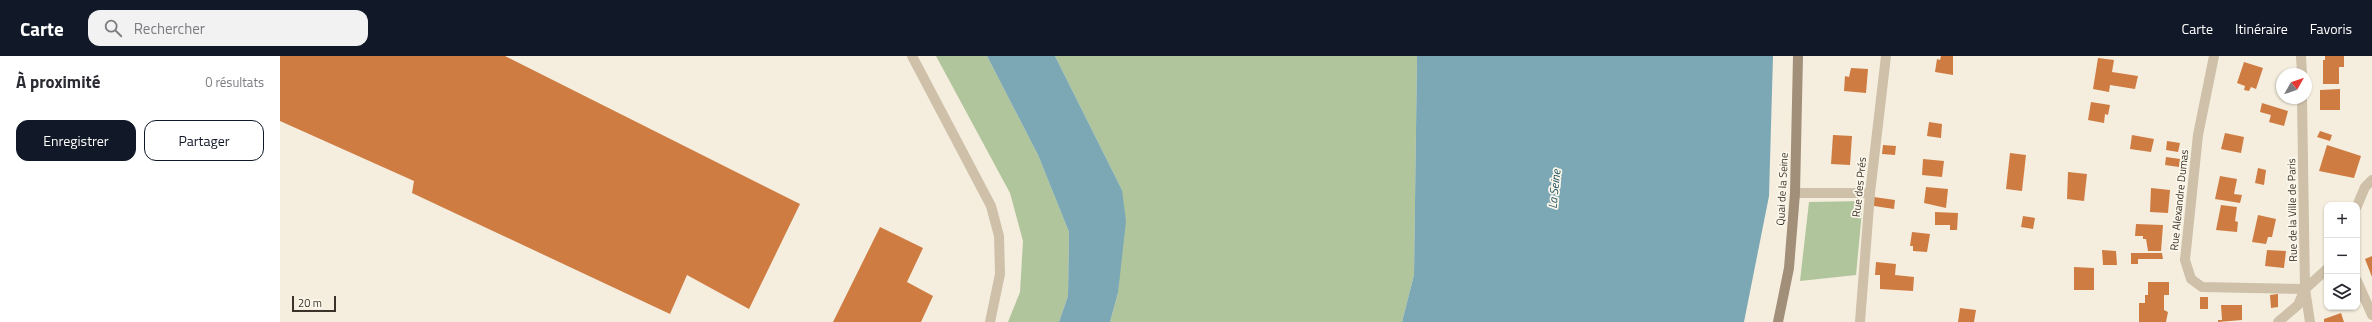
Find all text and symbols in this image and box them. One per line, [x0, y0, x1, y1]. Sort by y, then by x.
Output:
search box [88, 10, 368, 46]
text: Carte [20, 14, 64, 43]
icon: search [102, 17, 124, 39]
text: Rechercher [134, 17, 205, 40]
text: Carte [2182, 18, 2213, 39]
text: Itinéraire [2235, 18, 2288, 39]
text: Favoris [2310, 18, 2352, 39]
north arrow [2276, 68, 2312, 104]
text: À proximité [16, 69, 100, 95]
text: 0 résultats [205, 72, 264, 92]
button: Enregistrer [16, 120, 136, 161]
button: Partager [144, 120, 264, 161]
street label: Rue Alexandre Dumas [2166, 149, 2192, 251]
street label: Quai de la Seine [1772, 152, 1792, 226]
street label: Rue des Prés [1848, 156, 1870, 218]
street label: Rue de la Ville de Paris [2283, 158, 2301, 262]
water label: La Seine [1542, 167, 1566, 210]
map controls [2324, 202, 2360, 310]
button: + [2324, 202, 2360, 238]
button: − [2324, 238, 2360, 274]
button: layers [2324, 274, 2360, 310]
scale bar [292, 294, 336, 313]
text: 20 m [298, 295, 322, 311]

